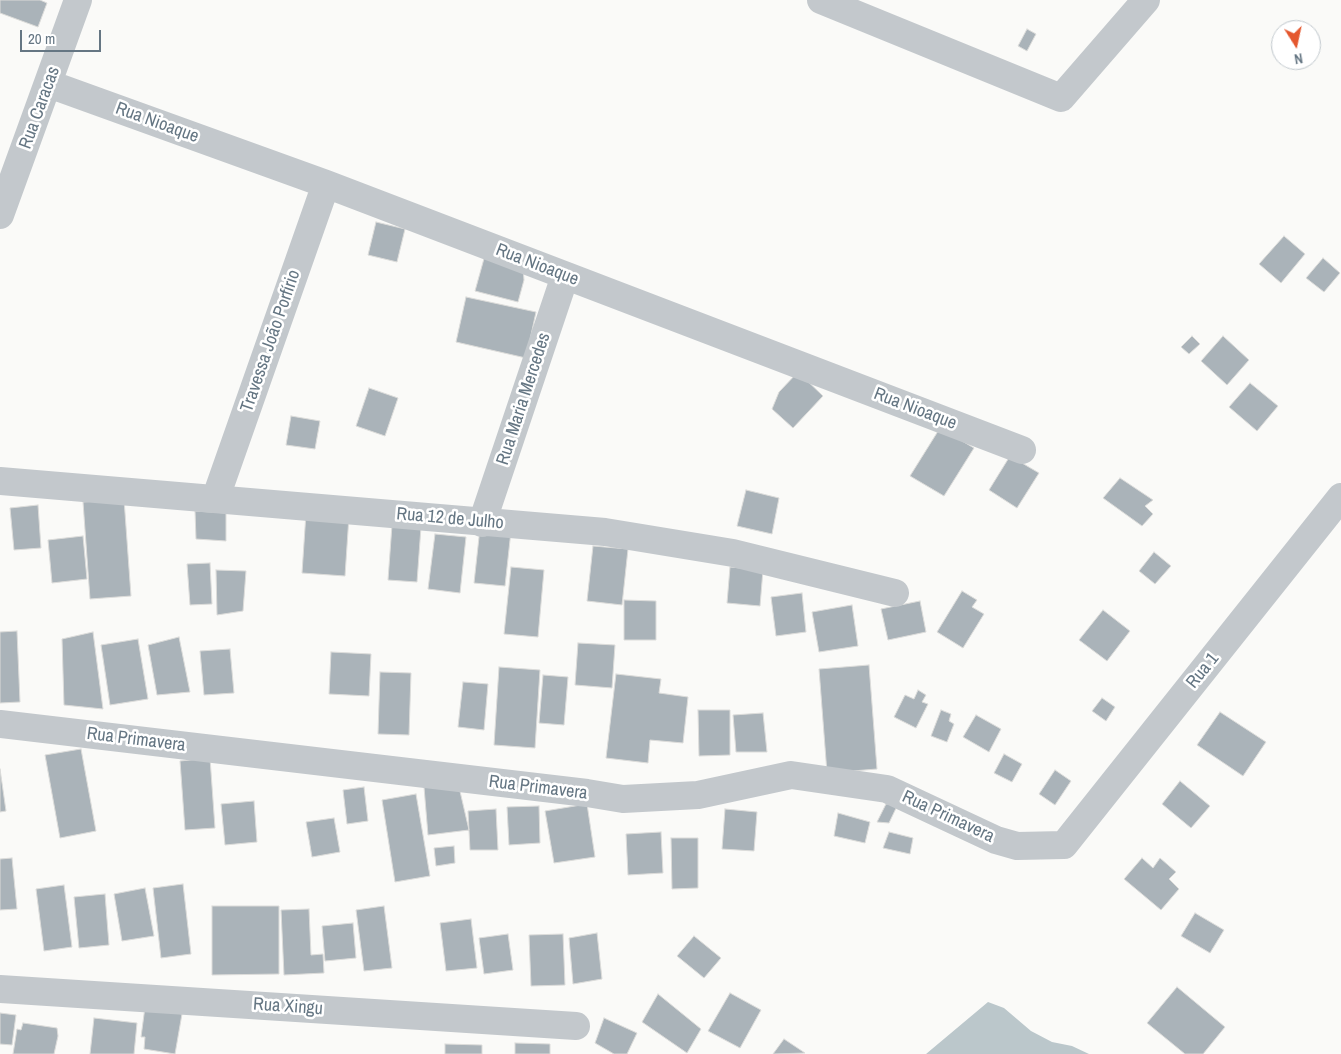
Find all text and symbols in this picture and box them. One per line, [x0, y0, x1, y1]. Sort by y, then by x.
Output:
scale bar [22, 20, 104, 52]
north arrow [1271, 20, 1321, 70]
text: 20 m [28, 28, 55, 49]
text: N [1293, 49, 1304, 68]
street label: Rua Caracas [15, 64, 65, 152]
street label: Rua Nioaque [112, 98, 202, 148]
street label: Rua Nioaque [493, 239, 581, 291]
street label: Travessa João Porfírio [237, 267, 305, 415]
street label: Rua Maria Mercedes [492, 330, 556, 468]
street label: Rua Nioaque [871, 383, 959, 435]
street label: Rua 12 de Julho [396, 504, 504, 534]
street label: Rua 1 [1182, 649, 1224, 693]
street label: Rua Primavera [85, 723, 187, 757]
street label: Rua Primavera [487, 771, 589, 805]
street label: Rua Primavera [898, 786, 998, 848]
street label: Rua Xingu [252, 994, 324, 1020]

